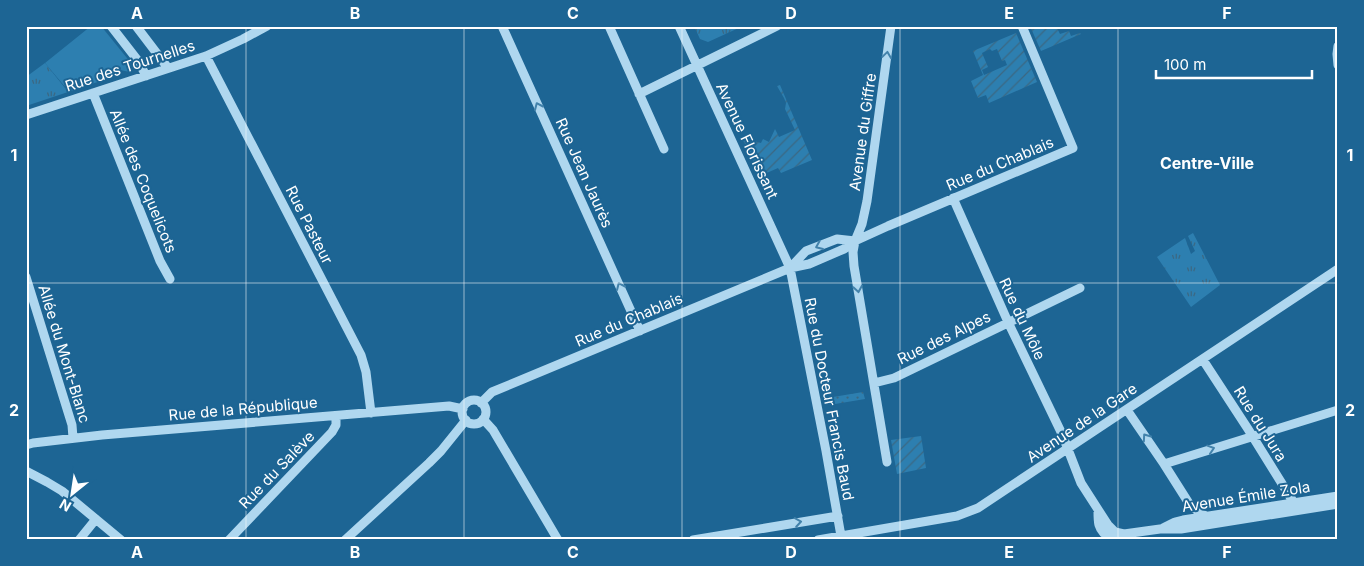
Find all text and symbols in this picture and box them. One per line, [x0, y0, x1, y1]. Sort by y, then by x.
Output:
text: A [131, 3, 143, 23]
text: B [350, 3, 360, 23]
text: C [567, 3, 579, 23]
text: D [785, 3, 797, 23]
text: E [1004, 3, 1014, 23]
text: F [1222, 3, 1232, 23]
street label: Rue des Tournelles [63, 36, 197, 95]
scale bar [1156, 48, 1313, 80]
one-way arrow [881, 51, 892, 59]
text: 100 m [1164, 55, 1206, 74]
street label: Avenue du Giffre [845, 72, 880, 192]
street label: Avenue Florissant [712, 80, 783, 202]
one-way arrow [534, 102, 545, 111]
street label: Allée des Coquelicots [106, 106, 181, 256]
street label: Rue Jean Jaurès [552, 115, 617, 231]
street label: Rue du Chablais [943, 132, 1056, 195]
text: 1 [11, 145, 17, 165]
text: 1 [1347, 145, 1353, 165]
district label: Centre-Ville [1160, 153, 1254, 173]
street label: Rue Pasteur [282, 182, 337, 267]
one-way arrow [815, 240, 824, 250]
street label: Rue du Môle [995, 275, 1050, 363]
street label: Allée du Mont-Blanc [34, 282, 95, 425]
one-way arrow [616, 282, 626, 291]
one-way arrow [853, 285, 863, 293]
street label: Rue du Chablais [572, 288, 685, 351]
street label: Rue du Docteur Francis Baud [800, 296, 859, 502]
street label: Rue des Alpes [894, 307, 994, 368]
street label: Avenue de la Gare [1023, 379, 1141, 467]
street label: Rue du Jura [1230, 383, 1291, 465]
street label: Rue de la République [168, 393, 318, 424]
text: 2 [9, 400, 19, 420]
text: 2 [1345, 400, 1355, 420]
street label: Rue du Salève [235, 427, 318, 512]
one-way arrow [1143, 433, 1152, 443]
one-way arrow [1206, 445, 1214, 455]
north arrow [48, 468, 98, 518]
street label: Avenue Émile Zola [1180, 477, 1311, 516]
text: N [56, 496, 74, 516]
one-way arrow [794, 517, 802, 528]
text: A [131, 542, 143, 562]
text: B [350, 542, 360, 562]
text: C [567, 542, 579, 562]
text: D [785, 542, 797, 562]
text: E [1004, 542, 1014, 562]
text: F [1222, 542, 1232, 562]

